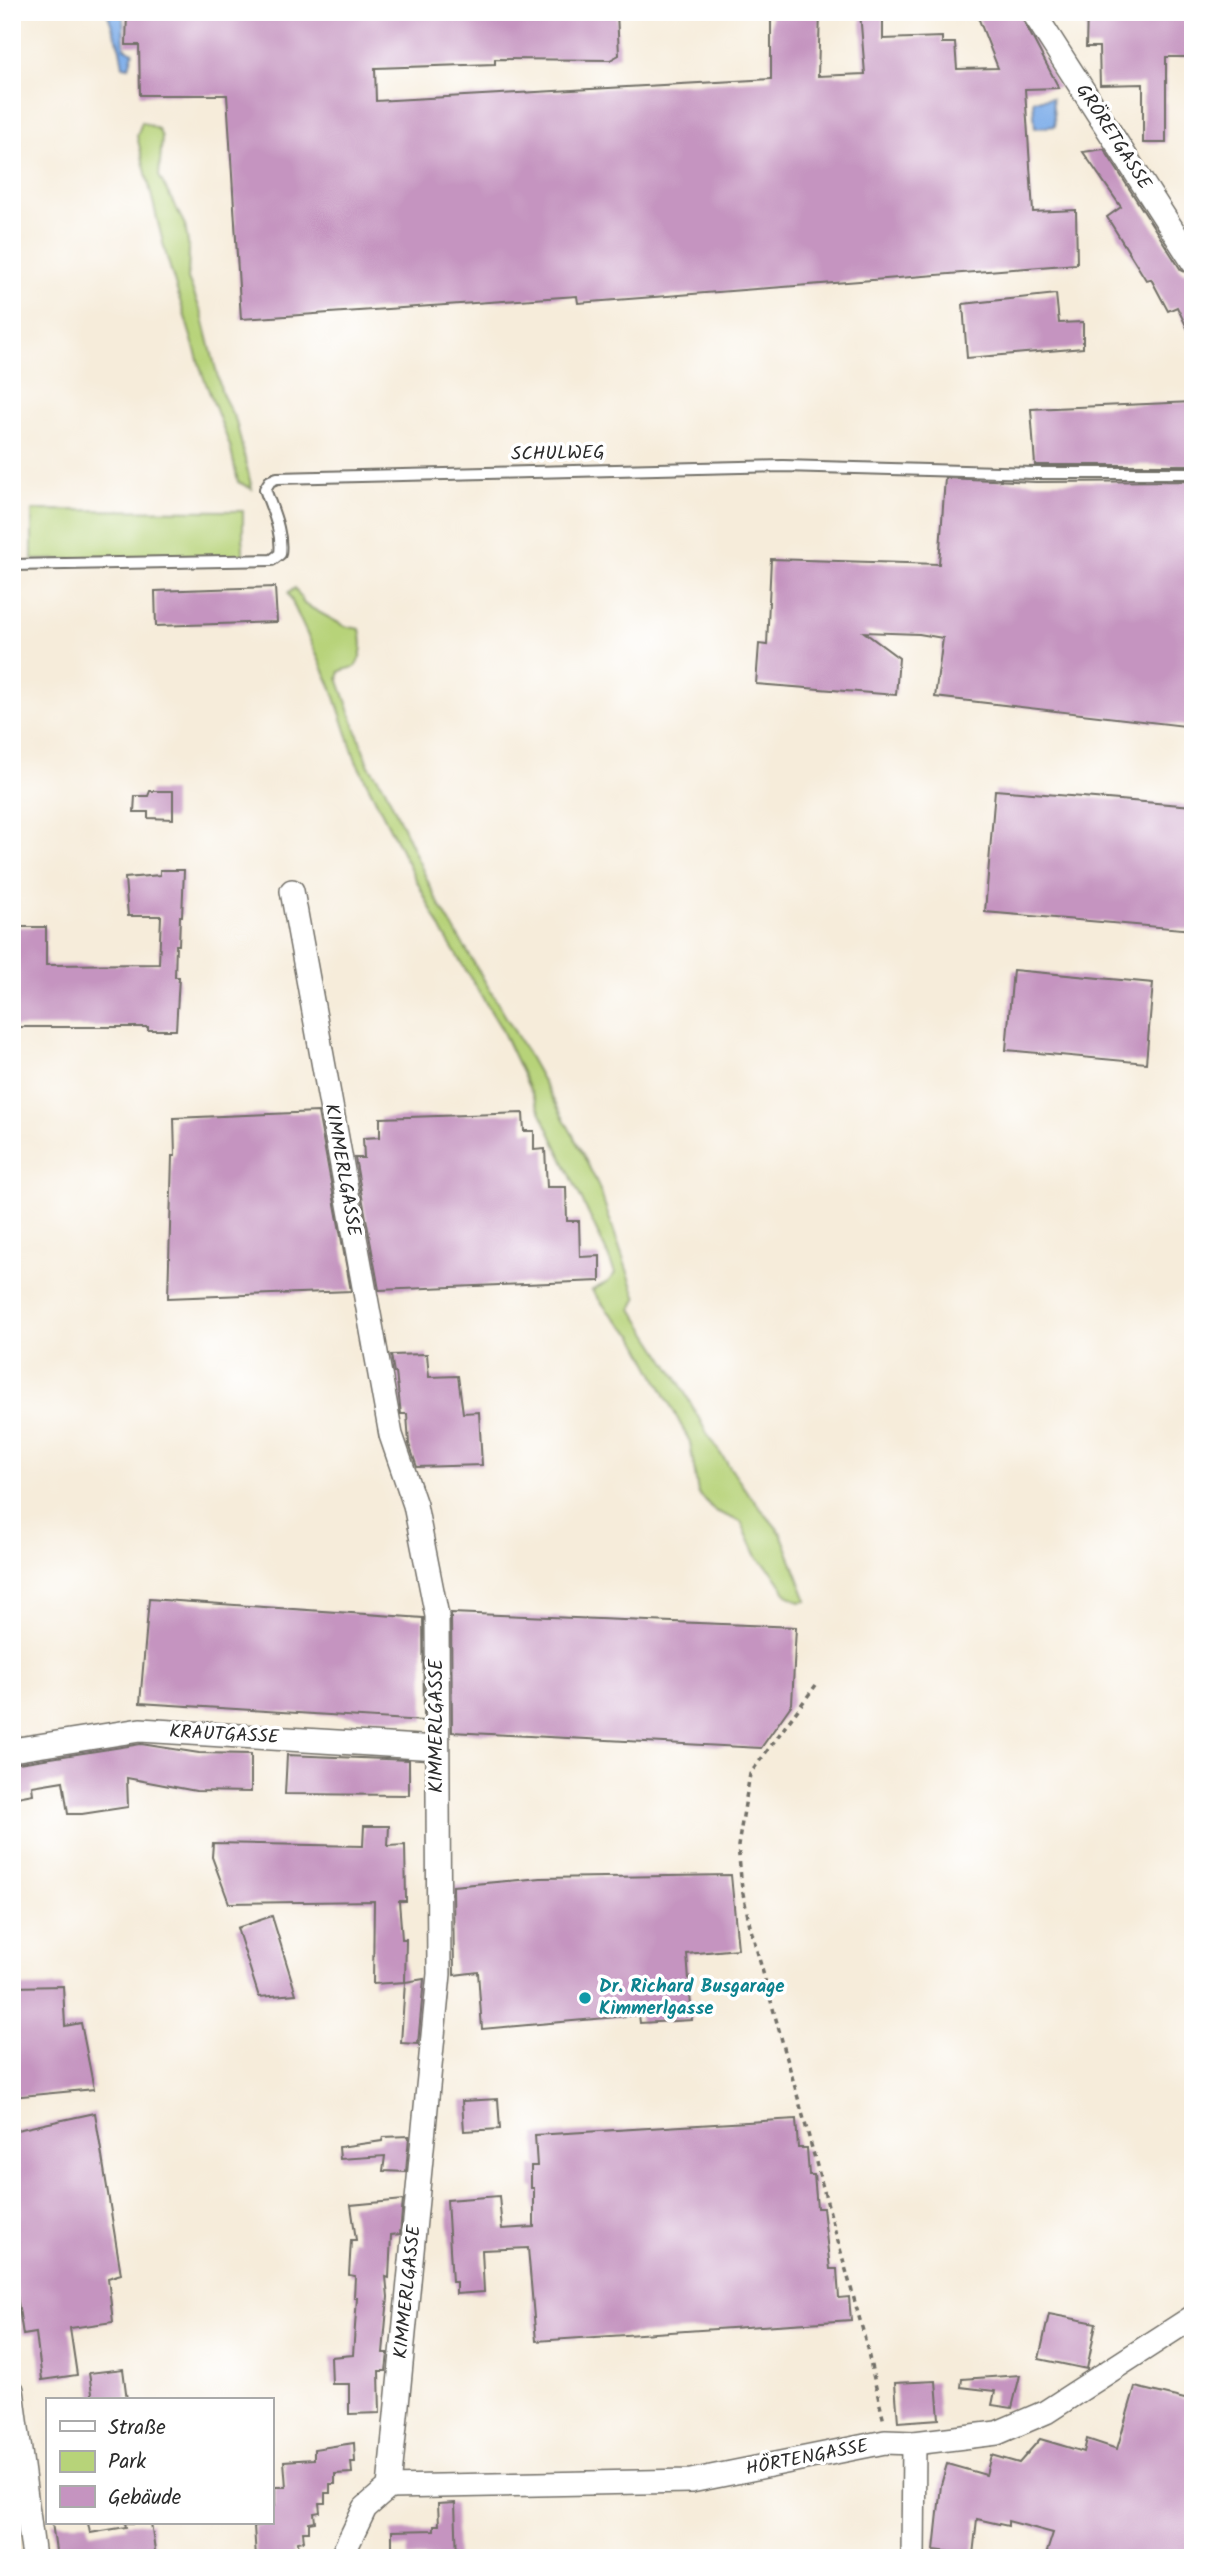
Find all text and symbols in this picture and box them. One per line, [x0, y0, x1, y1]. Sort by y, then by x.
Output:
street label: GRÖRETGASSE [1067, 78, 1159, 197]
street label: SCHULWEG [511, 438, 605, 470]
street label: KIMMERLGASSE [316, 1101, 369, 1240]
street label: KIMMERLGASSE [422, 1658, 452, 1793]
street label: KRAUTGASSE [168, 1717, 281, 1753]
place label: Dr. Richard Busgarage Kimmerlgasse [599, 1972, 785, 2024]
marker: Dr. Richard Busgarage Kimmerlgasse [577, 1990, 593, 2006]
street label: KIMMERLGASSE [386, 2223, 430, 2360]
legend [46, 2398, 273, 2524]
text: Straße [108, 2412, 166, 2445]
street label: HÖRTENGASSE [743, 2431, 872, 2485]
text: Park [108, 2446, 146, 2479]
text: Gebäude [108, 2482, 182, 2515]

